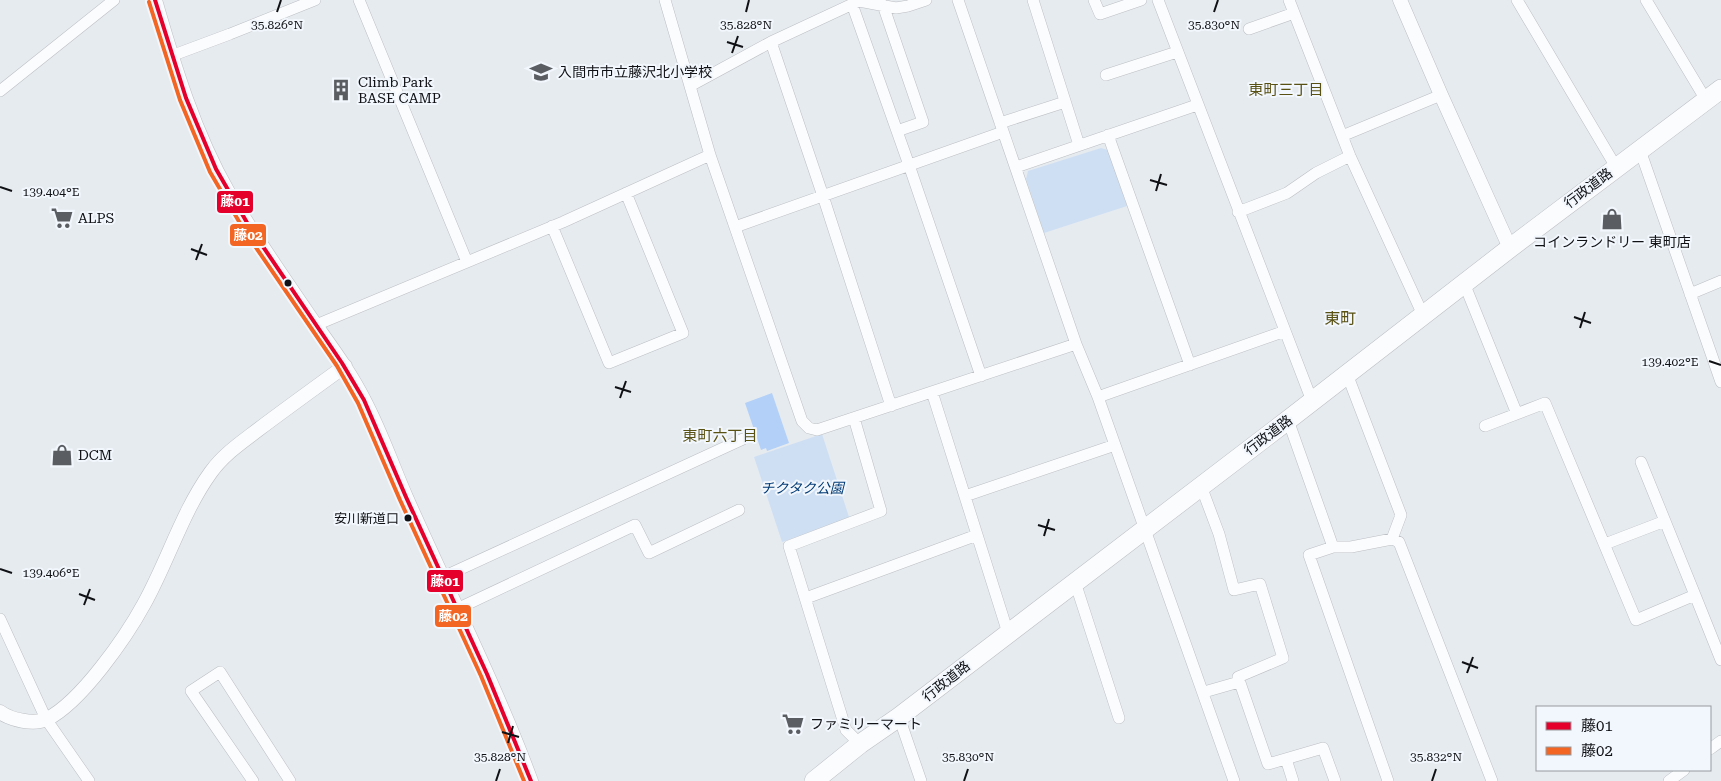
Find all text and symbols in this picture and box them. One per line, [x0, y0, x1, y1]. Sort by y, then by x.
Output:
text: 35.826°N [251, 18, 303, 32]
text: 35.828°N [720, 18, 772, 32]
text: 35.830°N [1188, 18, 1240, 32]
school or university icon: 入間市市立藤沢北小学校 [528, 59, 554, 85]
place label: 入間市市立藤沢北小学校 [558, 64, 712, 80]
place label: Climb Park BASE CAMP [358, 74, 441, 106]
building icon: Climb Park BASE CAMP [328, 77, 354, 103]
district label: 東町三丁目 [1248, 81, 1324, 99]
street label: 行政道路 [1561, 165, 1615, 211]
text: 139.404°E [23, 185, 79, 199]
line badge: 藤01 [216, 190, 254, 214]
text: 藤01 [220, 193, 250, 209]
supermarket icon: ALPS [49, 205, 75, 231]
shop icon: コインランドリー 東町店 [1599, 206, 1625, 232]
place label: ALPS [78, 210, 115, 226]
line badge: 藤02 [229, 223, 267, 247]
text: 藤02 [233, 227, 263, 243]
place label: コインランドリー 東町店 [1533, 234, 1691, 250]
unlabelled marker [283, 278, 293, 288]
district label: 東町 [1324, 309, 1356, 328]
text: 139.402°E [1642, 355, 1698, 369]
street label: 行政道路 [1241, 412, 1295, 458]
district label: 東町六丁目 [682, 427, 758, 445]
shop icon: DCM [49, 442, 75, 468]
place label: DCM [78, 447, 112, 463]
park label: チクタク公園 [760, 480, 846, 496]
place label: 安川新道口 [334, 511, 399, 526]
marker: 安川新道口 [403, 513, 413, 523]
text: 139.406°E [23, 566, 79, 580]
line badge: 藤01 [426, 569, 464, 593]
text: 藤01 [430, 573, 460, 589]
line badge: 藤02 [434, 604, 472, 628]
text: 藤02 [438, 608, 468, 624]
street label: 行政道路 [919, 657, 973, 705]
legend [1536, 706, 1711, 771]
supermarket icon: ファミリーマート [780, 711, 806, 737]
place label: ファミリーマート [810, 716, 922, 732]
text: 藤01 [1581, 717, 1613, 735]
text: 藤02 [1581, 742, 1613, 760]
text: 35.828°N [474, 750, 526, 764]
text: 35.830°N [942, 750, 994, 764]
text: 35.832°N [1410, 750, 1462, 764]

